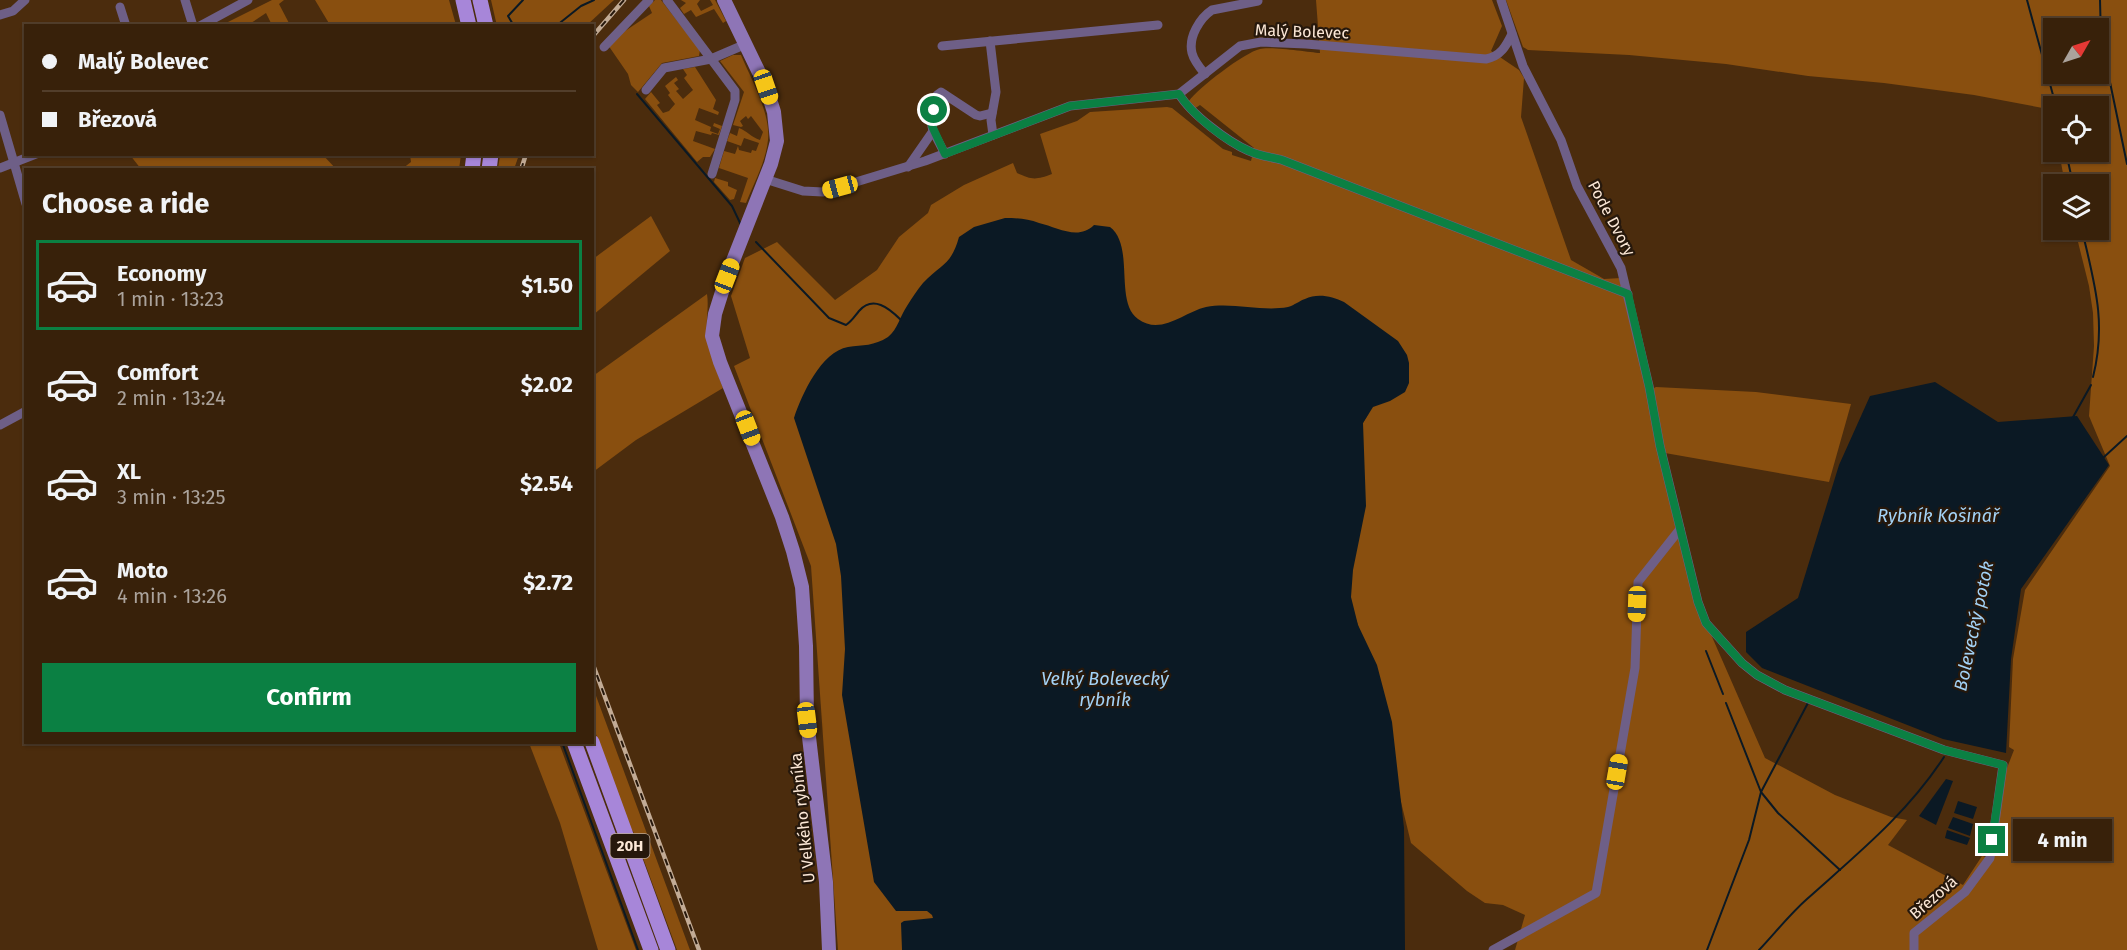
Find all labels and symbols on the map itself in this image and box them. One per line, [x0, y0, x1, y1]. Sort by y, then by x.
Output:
north arrow [2043, 18, 2109, 84]
street label: Malý Bolevec [1255, 20, 1350, 43]
car [752, 67, 780, 107]
route start [920, 96, 947, 123]
car [820, 174, 860, 200]
street label: Pode Dvory [1584, 177, 1639, 259]
car [712, 256, 742, 296]
car [733, 408, 763, 448]
water label: Rybník Košinář [1877, 505, 2001, 527]
water label: Bolevecký potok [1949, 559, 1999, 693]
car [1627, 586, 1647, 622]
water label: Velký Bolevecký rybník [1041, 668, 1170, 711]
car [796, 701, 818, 739]
street label: U Velkého rybníka [786, 752, 819, 884]
car [1605, 753, 1629, 791]
callout: 4 min [2013, 819, 2112, 861]
route end [1978, 826, 2005, 853]
road number: 20H [610, 834, 650, 858]
street label: Březová [1906, 872, 1961, 923]

